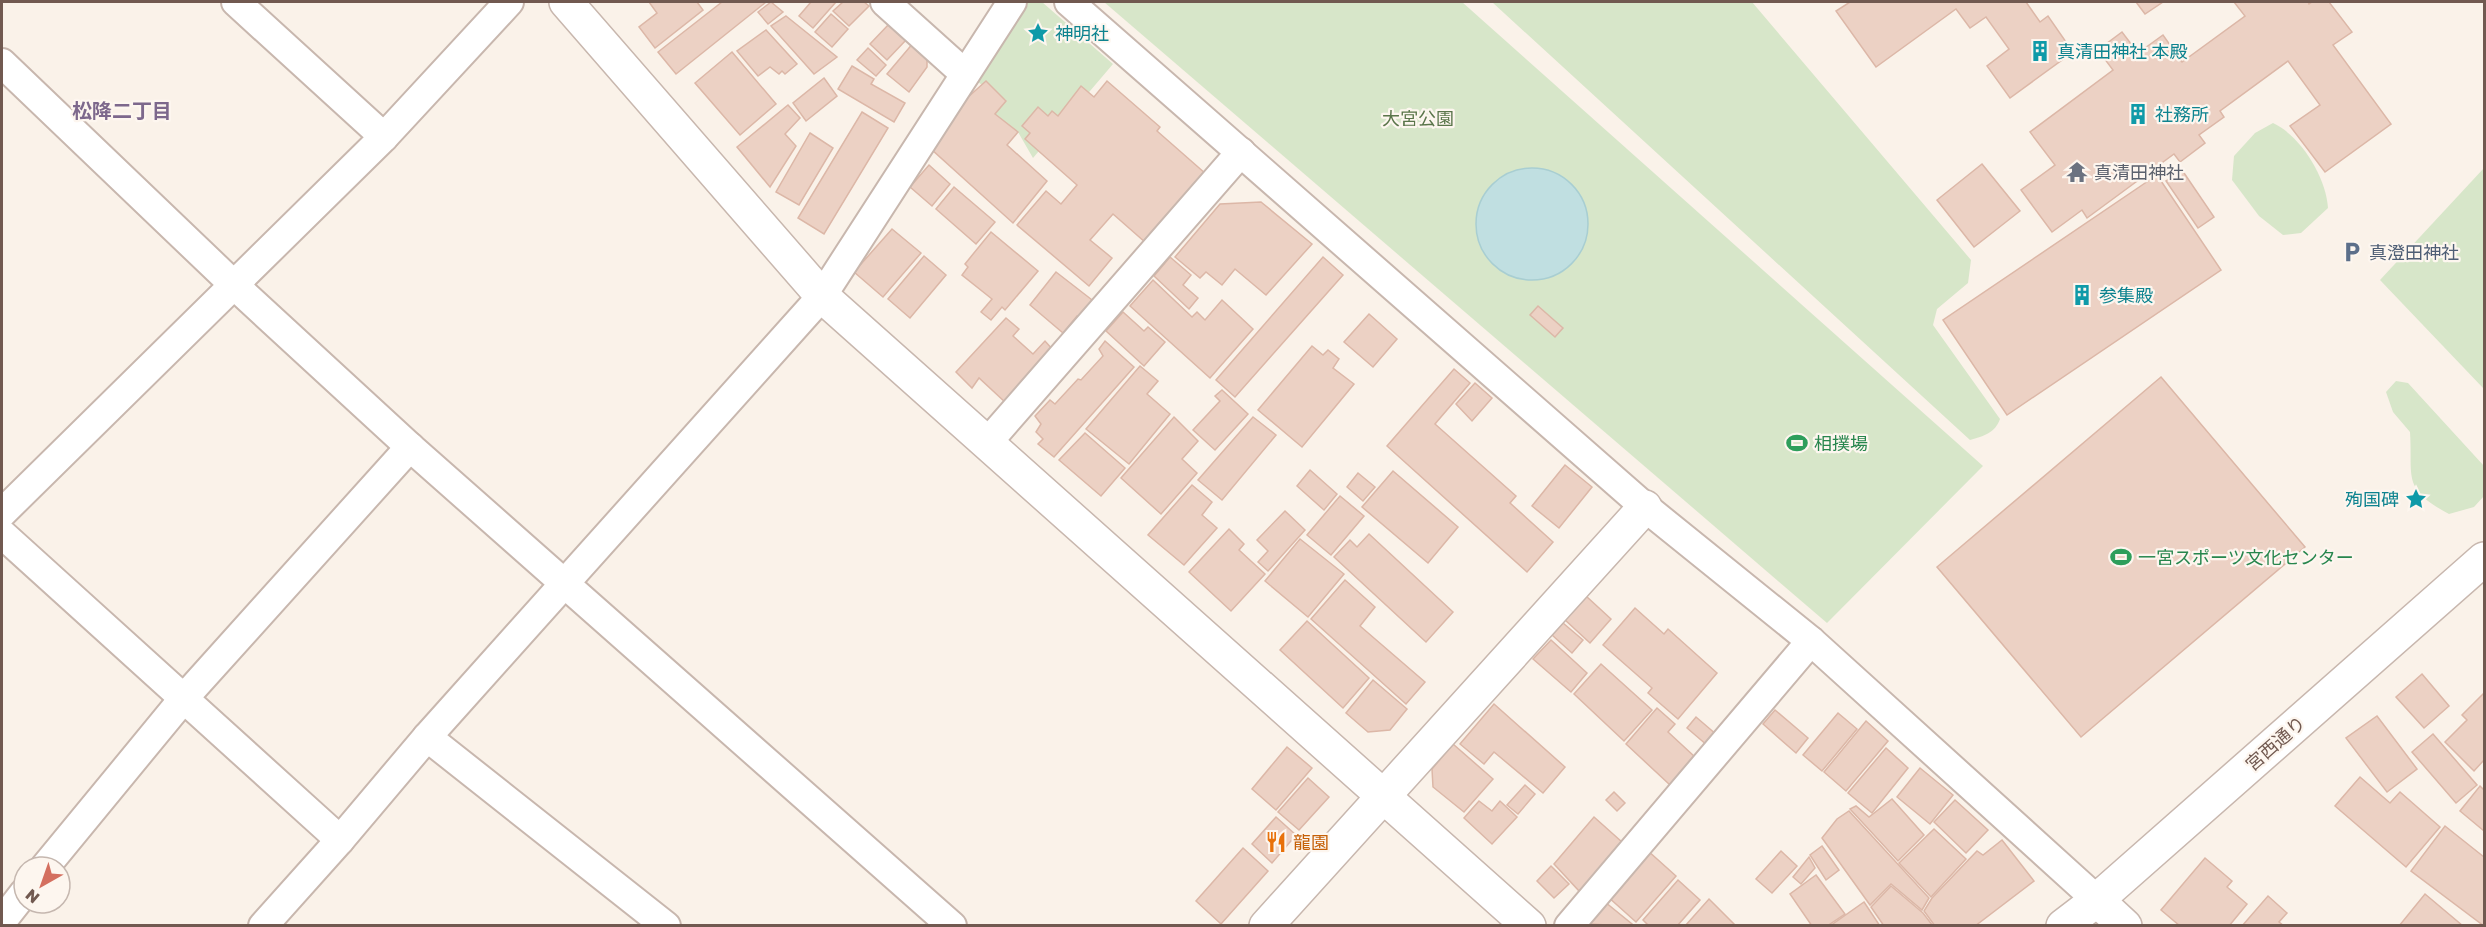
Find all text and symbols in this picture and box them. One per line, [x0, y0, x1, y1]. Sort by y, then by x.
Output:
place icon: 神明社 [1026, 21, 1050, 45]
place label: 神明社 [1055, 22, 1109, 44]
building icon: 真清田神社 本殿 [2028, 39, 2052, 63]
place label: 真清田神社 本殿 [2057, 40, 2188, 62]
district label: 松降二丁目 [72, 98, 172, 122]
building icon: 社務所 [2126, 102, 2150, 126]
place label: 社務所 [2155, 103, 2209, 125]
park label: 大宮公園 [1382, 107, 1454, 129]
temple icon: 真清田神社 [2065, 160, 2089, 184]
place label: 真清田神社 [2094, 161, 2184, 183]
parking icon: 真澄田神社 [2340, 240, 2364, 264]
place label: 真澄田神社 [2369, 241, 2459, 263]
building icon: 参集殿 [2070, 283, 2094, 307]
place label: 参集殿 [2099, 284, 2153, 306]
sports icon: 相撲場 [1785, 431, 1809, 455]
place label: 相撲場 [1814, 432, 1868, 454]
place icon: 殉国碑 [2404, 487, 2428, 511]
place label: 殉国碑 [2345, 488, 2399, 510]
sports icon: 一宮スポーツ文化センター [2109, 545, 2133, 569]
place label: 一宮スポーツ文化センター [2138, 546, 2354, 568]
street label: 宮西通り [2241, 711, 2309, 775]
restaurant icon: 龍園 [1264, 830, 1288, 854]
place label: 龍園 [1293, 831, 1329, 853]
north arrow [12, 855, 72, 915]
text: N [21, 885, 43, 908]

